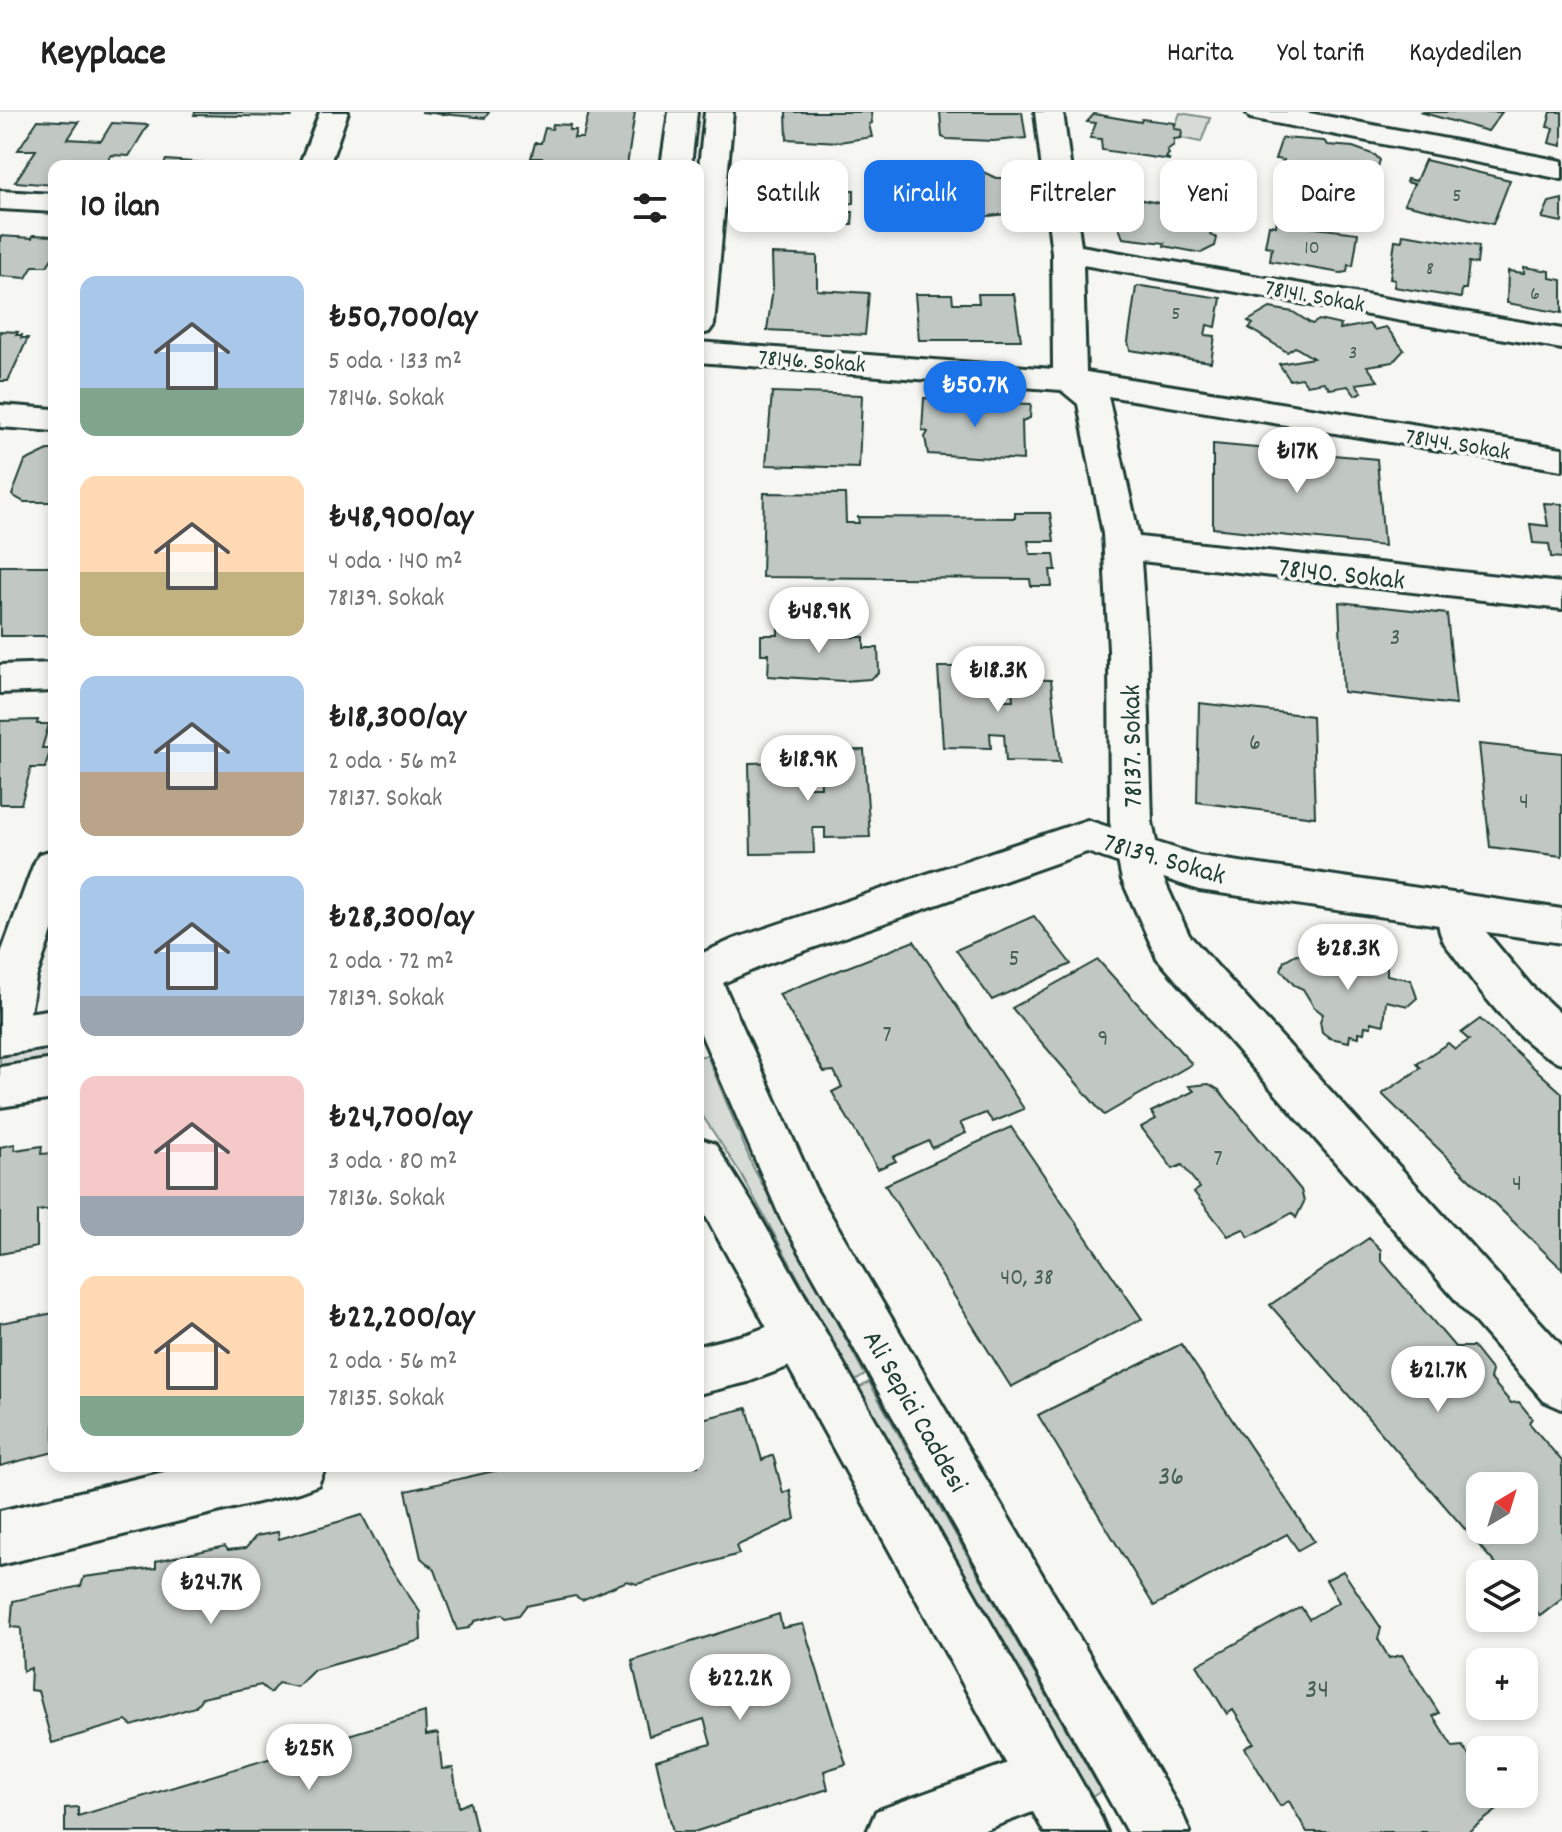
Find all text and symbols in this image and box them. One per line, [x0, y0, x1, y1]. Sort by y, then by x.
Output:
text: Keyplace [40, 28, 166, 83]
text: Harita [1167, 35, 1233, 75]
text: Yol tarifi [1277, 35, 1365, 75]
text: Kaydedilen [1409, 35, 1522, 75]
chip: Satılık [728, 160, 848, 232]
chip: Kiralık [864, 160, 985, 232]
chip: Filtreler [1001, 160, 1144, 232]
chip: Yeni [1160, 160, 1257, 232]
chip: Daire [1273, 160, 1384, 232]
house number: 5 [1452, 183, 1462, 211]
text: 10 ilan [80, 184, 160, 233]
icon: filters [628, 186, 672, 230]
house number: 10 [1304, 235, 1320, 263]
house number: 8 [1426, 256, 1434, 284]
street label: 78141. Sokak [1262, 272, 1367, 323]
house number: 6 [1530, 281, 1540, 309]
text: ₺50,700/ay [328, 295, 477, 344]
house number: 5 [1171, 301, 1181, 329]
icon: home [144, 308, 240, 404]
house number: 3 [1349, 340, 1357, 368]
street label: 78146. Sokak [757, 342, 867, 384]
text: 5 oda · 133 m² [328, 344, 462, 381]
pin: ₺50.7K [910, 361, 1040, 429]
text: ₺50.7K [942, 368, 1008, 405]
text: 78146. Sokak [328, 381, 444, 418]
street label: 78144. Sokak [1403, 421, 1512, 471]
pin: ₺17K [1250, 427, 1344, 495]
text: ₺17K [1276, 434, 1318, 471]
text: ₺48,900/ay [328, 495, 473, 544]
icon: home [144, 508, 240, 604]
text: 4 oda · 140 m² [328, 544, 463, 581]
street label: 78140. Sokak [1276, 550, 1407, 603]
text: 78139. Sokak [328, 581, 444, 618]
pin: ₺48.9K [754, 587, 884, 655]
text: ₺48.9K [787, 594, 851, 631]
house number: 3 [1390, 622, 1400, 656]
pin: ₺18.3K [933, 646, 1063, 714]
text: ₺18.3K [969, 653, 1027, 690]
street label: 78137. Sokak [1114, 684, 1156, 808]
text: ₺18,300/ay [328, 695, 466, 744]
icon: home [144, 708, 240, 804]
house number: 6 [1249, 727, 1261, 761]
pin: ₺18.9K [743, 735, 873, 803]
text: ₺18.9K [779, 742, 837, 779]
text: 2 oda · 56 m² [328, 744, 457, 781]
text: 78137. Sokak [328, 781, 442, 818]
house number: 4 [1519, 786, 1529, 820]
street label: 78139. Sokak [1098, 825, 1229, 898]
text: ₺28,300/ay [328, 895, 473, 944]
icon: home [144, 908, 240, 1004]
pin: ₺28.3K [1283, 924, 1413, 992]
text: ₺28.3K [1316, 931, 1380, 968]
house number: 5 [1008, 943, 1020, 977]
text: 2 oda · 72 m² [328, 944, 454, 981]
text: 78139. Sokak [328, 981, 444, 1018]
house number: 7 [882, 1019, 892, 1053]
house number: 9 [1098, 1023, 1109, 1057]
text: ₺24,700/ay [328, 1095, 472, 1144]
icon: home [144, 1108, 240, 1204]
house number: 7 [1213, 1143, 1223, 1177]
text: 3 oda · 80 m² [328, 1144, 457, 1181]
house number: 4 [1512, 1168, 1522, 1202]
text: 78136. Sokak [328, 1181, 445, 1218]
house number: 40, 38 [1000, 1262, 1054, 1296]
text: ₺22,200/ay [328, 1295, 474, 1344]
icon: home [144, 1308, 240, 1404]
street label: Ali Sepici Caddesi [850, 1324, 975, 1501]
text: 2 oda · 56 m² [328, 1344, 457, 1381]
pin: ₺21.7K [1373, 1346, 1503, 1414]
text: ₺21.7K [1409, 1353, 1467, 1390]
text: 78135. Sokak [328, 1381, 444, 1418]
house number: 36 [1158, 1459, 1184, 1499]
north arrow [1466, 1472, 1538, 1544]
map controls [1466, 1472, 1538, 1808]
pin: ₺24.7K [146, 1558, 276, 1626]
button: layers [1466, 1560, 1538, 1632]
text: ₺24.7K [180, 1565, 242, 1602]
button: + [1466, 1648, 1538, 1720]
pin: ₺22.2K [675, 1654, 805, 1722]
text: ₺22.2K [708, 1661, 772, 1698]
house number: 34 [1305, 1672, 1329, 1712]
pin: ₺25K [262, 1724, 356, 1792]
text: ₺25K [284, 1731, 334, 1768]
button: − [1466, 1736, 1538, 1808]

